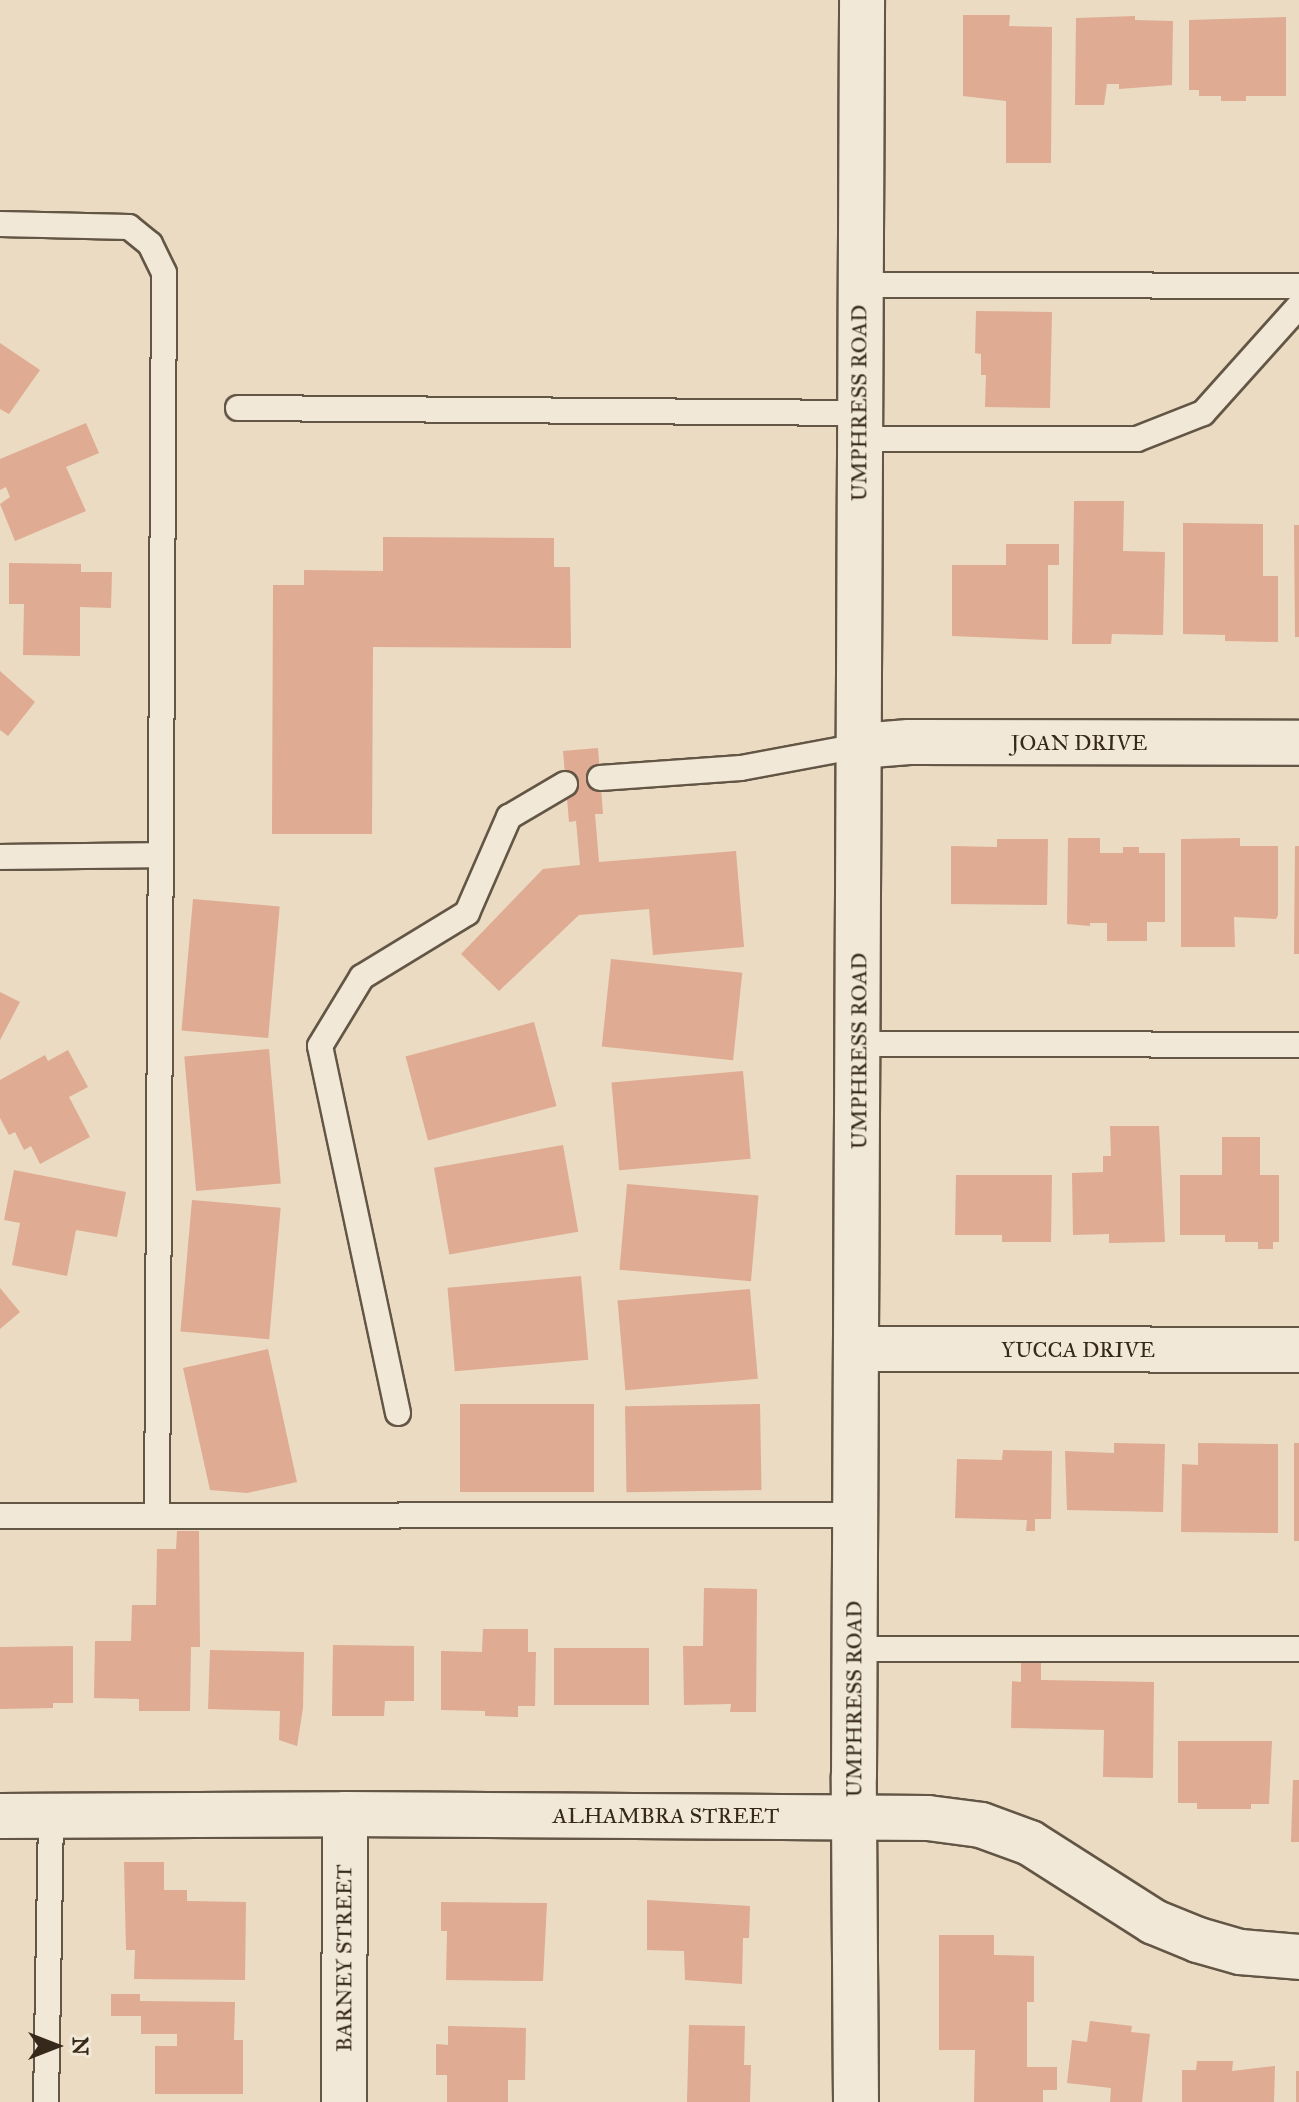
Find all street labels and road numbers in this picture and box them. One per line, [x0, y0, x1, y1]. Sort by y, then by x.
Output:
street label: UMPHRESS ROAD [846, 305, 872, 501]
street label: JOAN DRIVE [1011, 730, 1147, 756]
street label: UMPHRESS ROAD [846, 953, 872, 1149]
street label: YUCCA DRIVE [1001, 1337, 1155, 1363]
street label: UMPHRESS ROAD [841, 1601, 867, 1797]
street label: ALHAMBRA STREET [553, 1803, 779, 1829]
street label: BARNEY STREET [331, 1864, 357, 2052]

